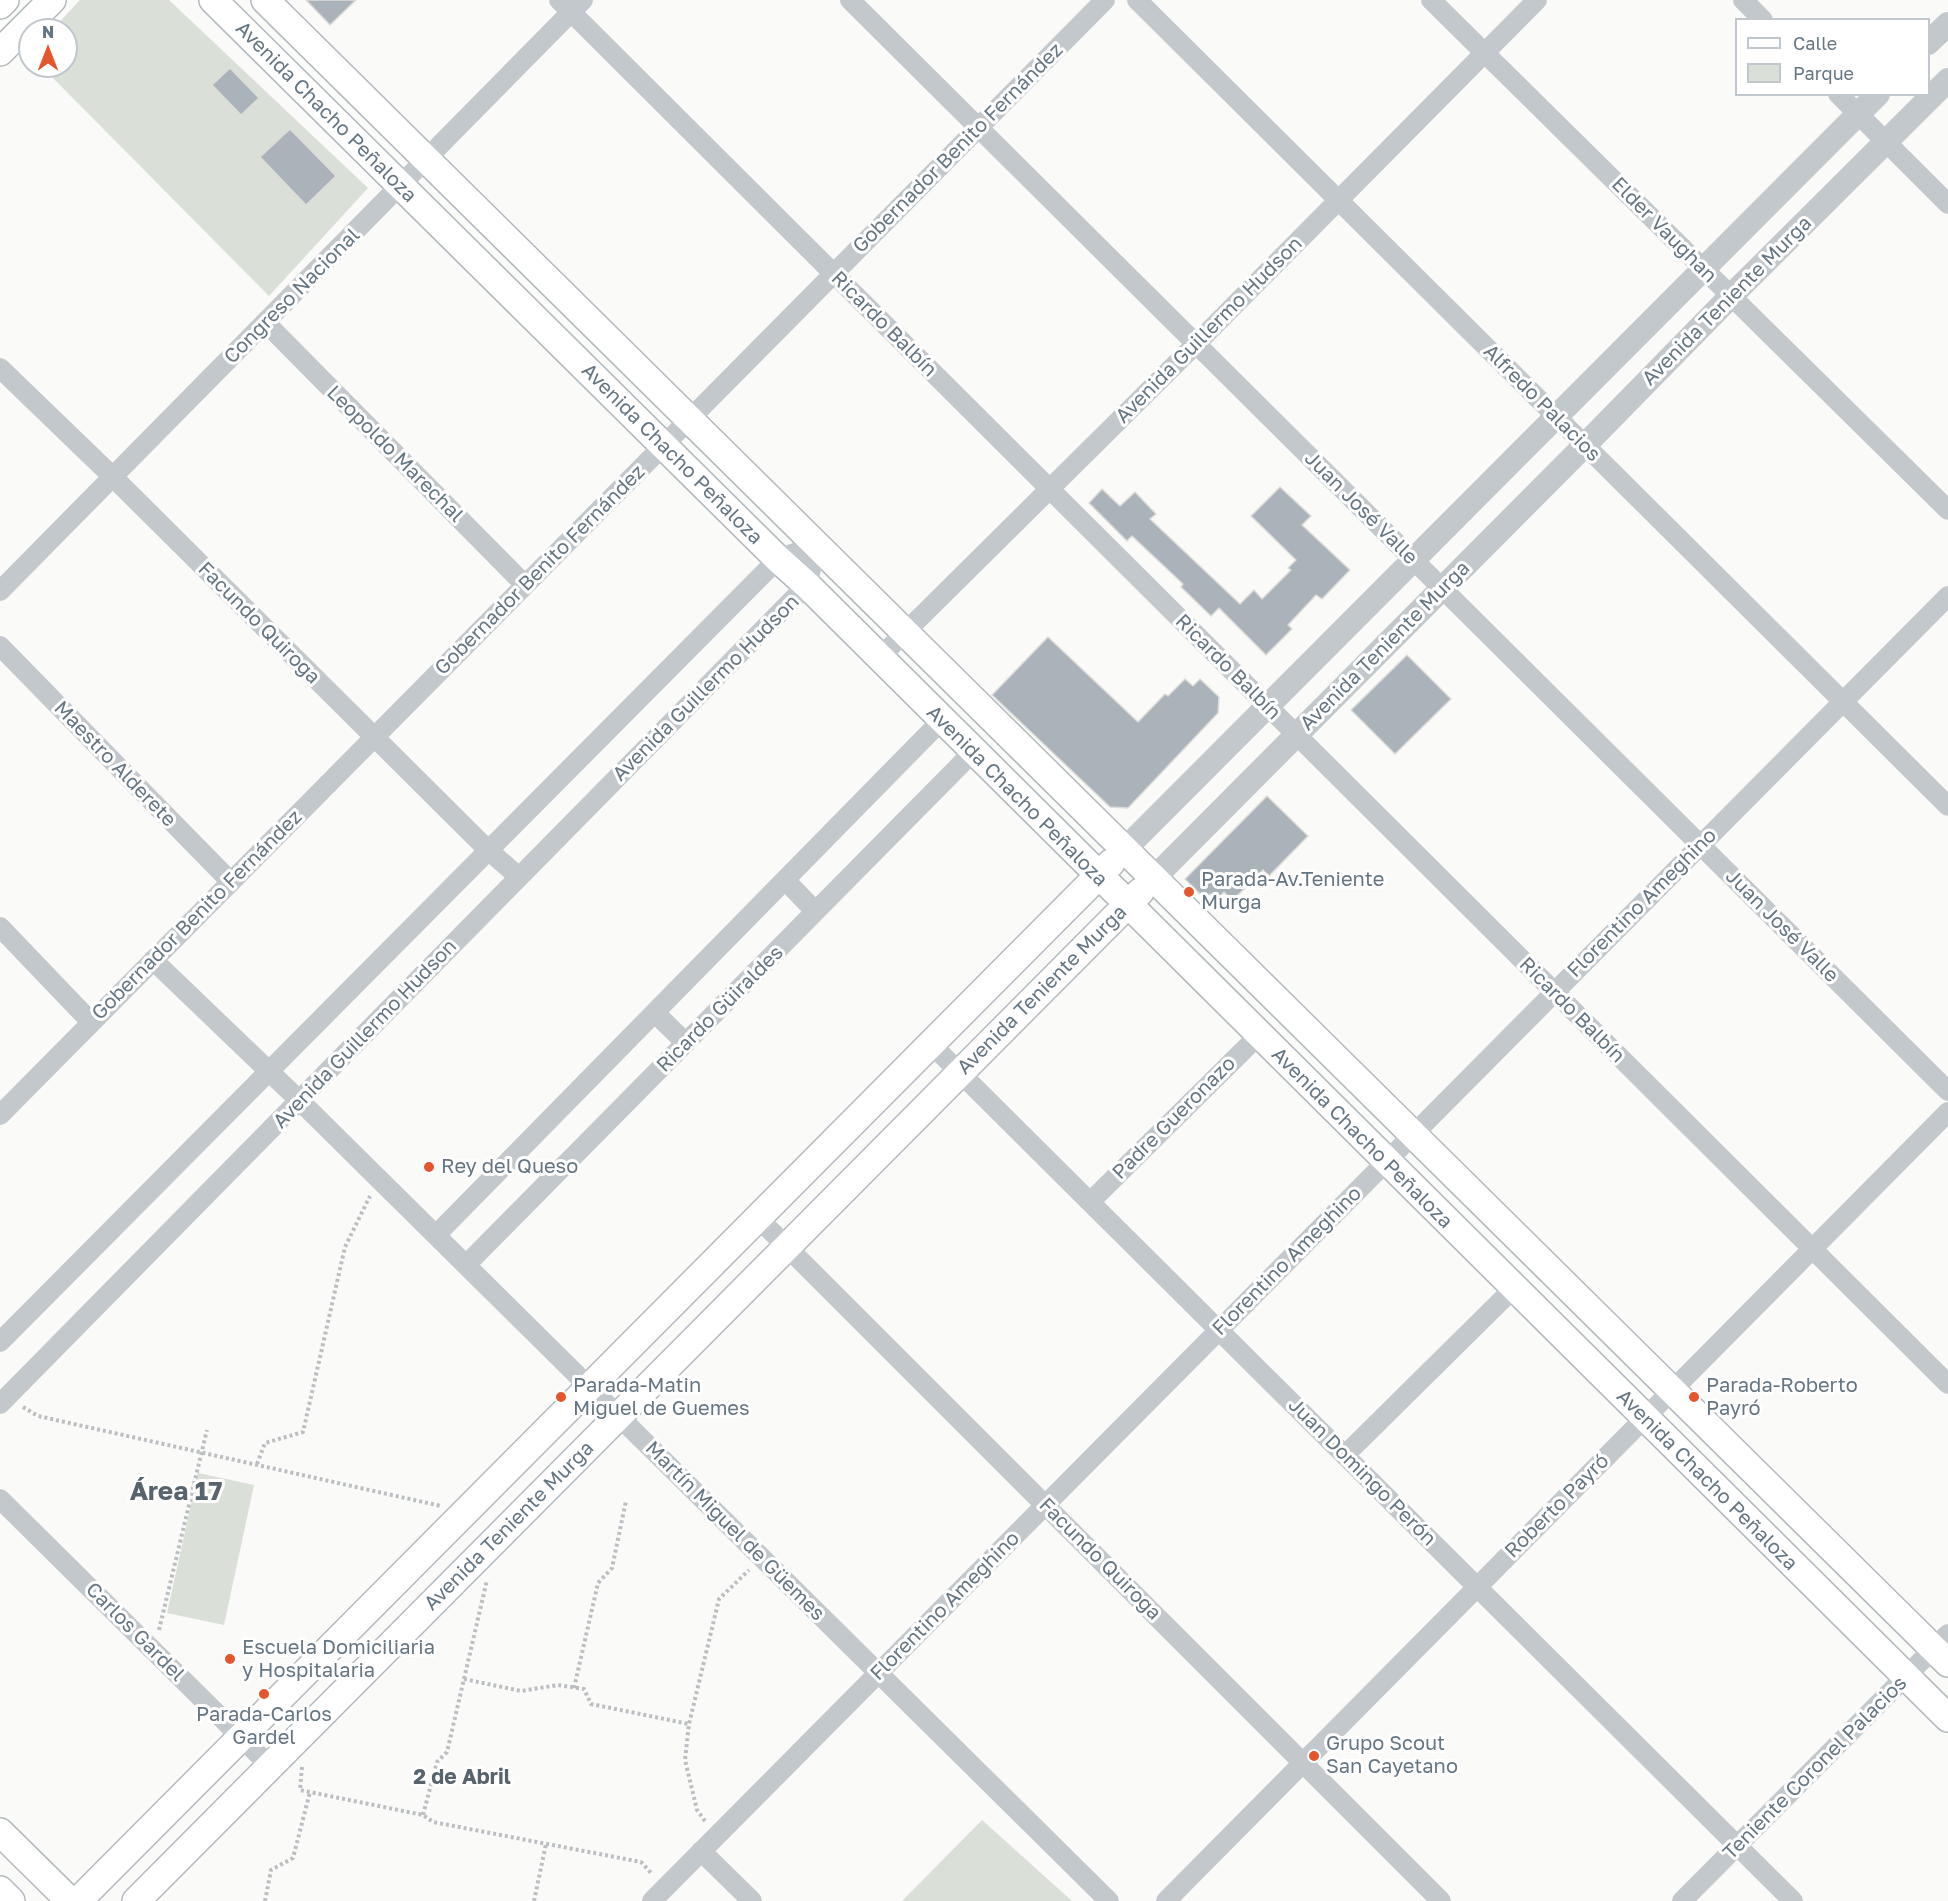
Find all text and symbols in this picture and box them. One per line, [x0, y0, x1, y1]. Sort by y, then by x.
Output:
street label: Avenida Chacho Peñaloza [231, 17, 421, 207]
north arrow [18, 18, 78, 78]
legend [1735, 18, 1930, 96]
text: N [42, 22, 54, 42]
text: Calle [1793, 32, 1837, 54]
street label: Gobernador Benito Fernández [848, 38, 1068, 258]
text: Parque [1793, 62, 1854, 84]
street label: Elder Vaughan [1606, 172, 1722, 288]
street label: Avenida Teniente Murga [1637, 211, 1817, 391]
street label: Congreso Nacional [219, 223, 365, 369]
street label: Avenida Guillermo Hudson [1111, 232, 1307, 428]
street label: Ricardo Balbín [826, 266, 942, 382]
street label: Alfredo Palacios [1479, 340, 1605, 466]
street label: Avenida Chacho Peñaloza [577, 359, 767, 549]
street label: Leopoldo Marechal [322, 381, 468, 527]
street label: Juan José Valle [1300, 447, 1422, 569]
street label: Gobernador Benito Fernández [430, 460, 650, 680]
street label: Avenida Teniente Murga [1295, 556, 1475, 736]
street label: Facundo Quiroga [193, 557, 325, 689]
street label: Avenida Guillermo Hudson [608, 590, 804, 786]
street label: Ricardo Balbín [1170, 609, 1286, 725]
street label: Maestro Alderete [49, 696, 181, 832]
street label: Avenida Chacho Peñaloza [922, 701, 1112, 891]
street label: Gobernador Benito Fernández [87, 805, 307, 1025]
street label: Florentino Ameghino [1562, 823, 1722, 983]
street label: Juan José Valle [1721, 865, 1843, 987]
place label: Parada-Av.Teniente Murga [1201, 868, 1384, 915]
marker: Parada-Av.Teniente Murga [1182, 885, 1196, 899]
street label: Avenida Teniente Murga [952, 900, 1132, 1080]
street label: Avenida Guillermo Hudson [268, 934, 462, 1134]
street label: Ricardo Güiraldes [652, 941, 788, 1077]
street label: Ricardo Balbín [1514, 952, 1630, 1068]
street label: Avenida Chacho Peñaloza [1267, 1043, 1457, 1233]
street label: Padre Gueronazo [1108, 1052, 1240, 1184]
place label: Rey del Queso [441, 1155, 578, 1179]
marker: Rey del Queso [422, 1160, 436, 1174]
street label: Florentino Ameghino [1207, 1181, 1367, 1341]
place label: Parada-Matin Miguel de Guemes [573, 1374, 750, 1421]
place label: Parada-Roberto Payró [1706, 1374, 1858, 1421]
street label: Avenida Chacho Peñaloza [1612, 1385, 1802, 1575]
marker: Parada-Matin Miguel de Guemes [554, 1390, 568, 1404]
marker: Parada-Roberto Payró [1687, 1390, 1701, 1404]
street label: Juan Domingo Perón [1283, 1393, 1441, 1551]
street label: Avenida Teniente Murga [419, 1436, 599, 1616]
street label: Martín Miguel de Güemes [640, 1436, 830, 1626]
street label: Roberto Payró [1500, 1449, 1614, 1563]
district label: Área 17 [130, 1476, 222, 1508]
street label: Facundo Quiroga [1034, 1493, 1166, 1625]
street label: Florentino Ameghino [865, 1526, 1025, 1686]
street label: Carlos Gardel [81, 1578, 189, 1686]
place label: Escuela Domiciliaria y Hospitalaria [242, 1636, 435, 1683]
marker: Escuela Domiciliaria y Hospitalaria [223, 1652, 237, 1666]
street label: Teniente Coronel Palacios [1718, 1671, 1912, 1865]
marker: Parada-Carlos Gardel [257, 1687, 271, 1701]
place label: Parada-Carlos Gardel [196, 1703, 332, 1750]
place label: Grupo Scout San Cayetano [1326, 1732, 1458, 1779]
marker: Grupo Scout San Cayetano [1307, 1749, 1321, 1763]
district label: 2 de Abril [413, 1764, 511, 1790]

